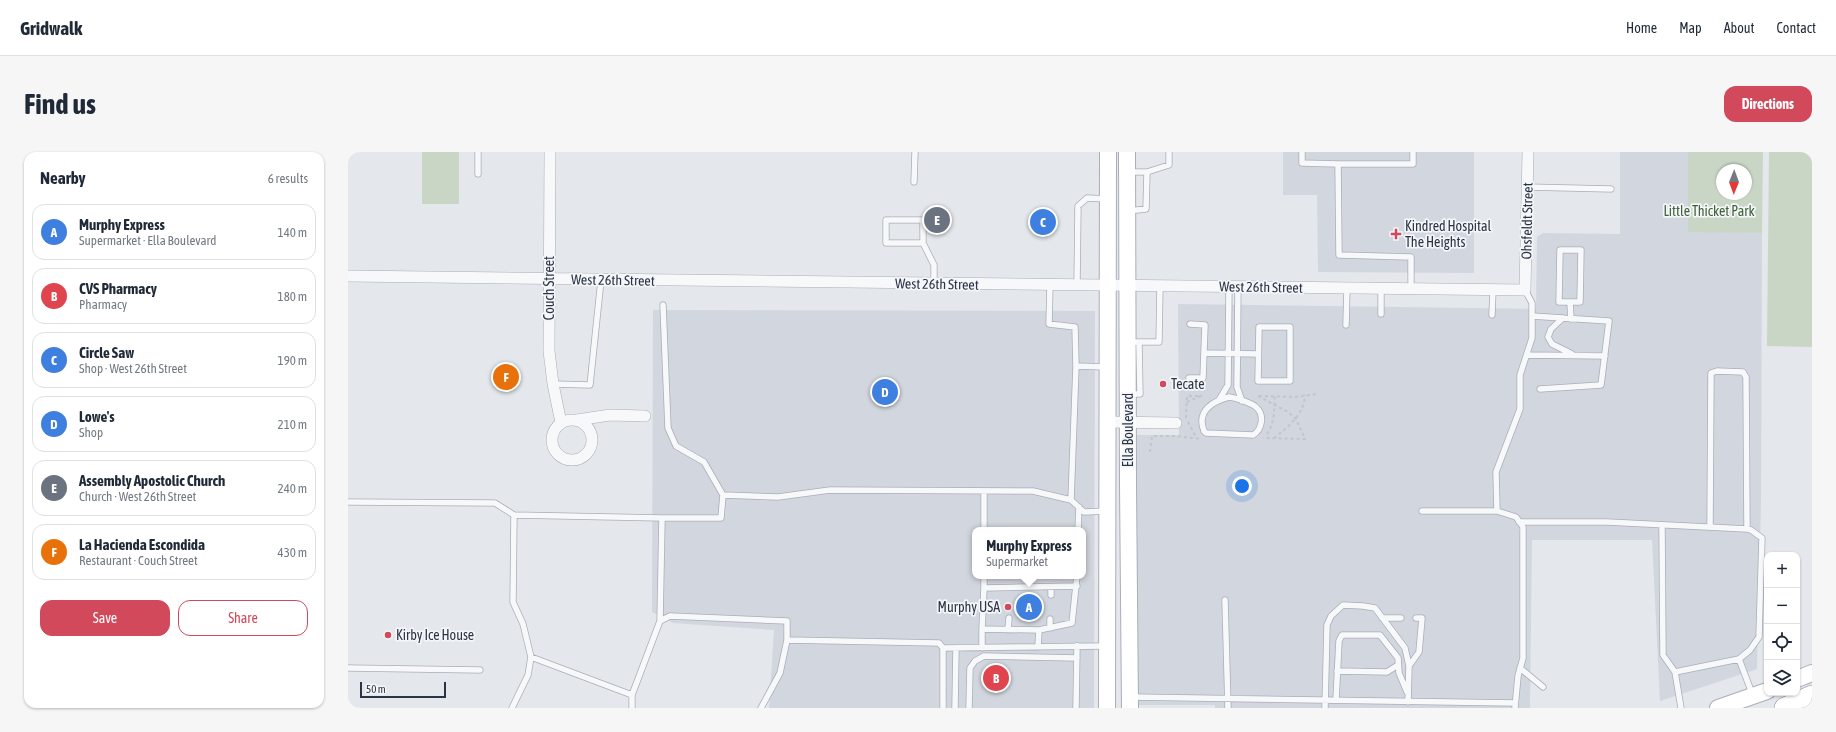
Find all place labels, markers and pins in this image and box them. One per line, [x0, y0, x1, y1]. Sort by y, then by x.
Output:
pin: E [924, 205, 950, 235]
pin: C [1030, 207, 1056, 237]
place label: Kindred Hospital The Heights [1405, 218, 1492, 250]
marker: Kindred Hospital The Heights [1390, 228, 1402, 240]
pin: F [493, 362, 519, 392]
place label: Tecate [1171, 376, 1205, 392]
pin: D [872, 377, 898, 407]
marker: Tecate [1158, 379, 1168, 389]
pin: A [1016, 592, 1042, 622]
place label: Murphy USA [938, 599, 1000, 615]
marker: Murphy USA [1003, 602, 1013, 612]
place label: Kirby Ice House [396, 627, 474, 643]
marker: Kirby Ice House [383, 630, 393, 640]
pin: B [983, 663, 1009, 693]

